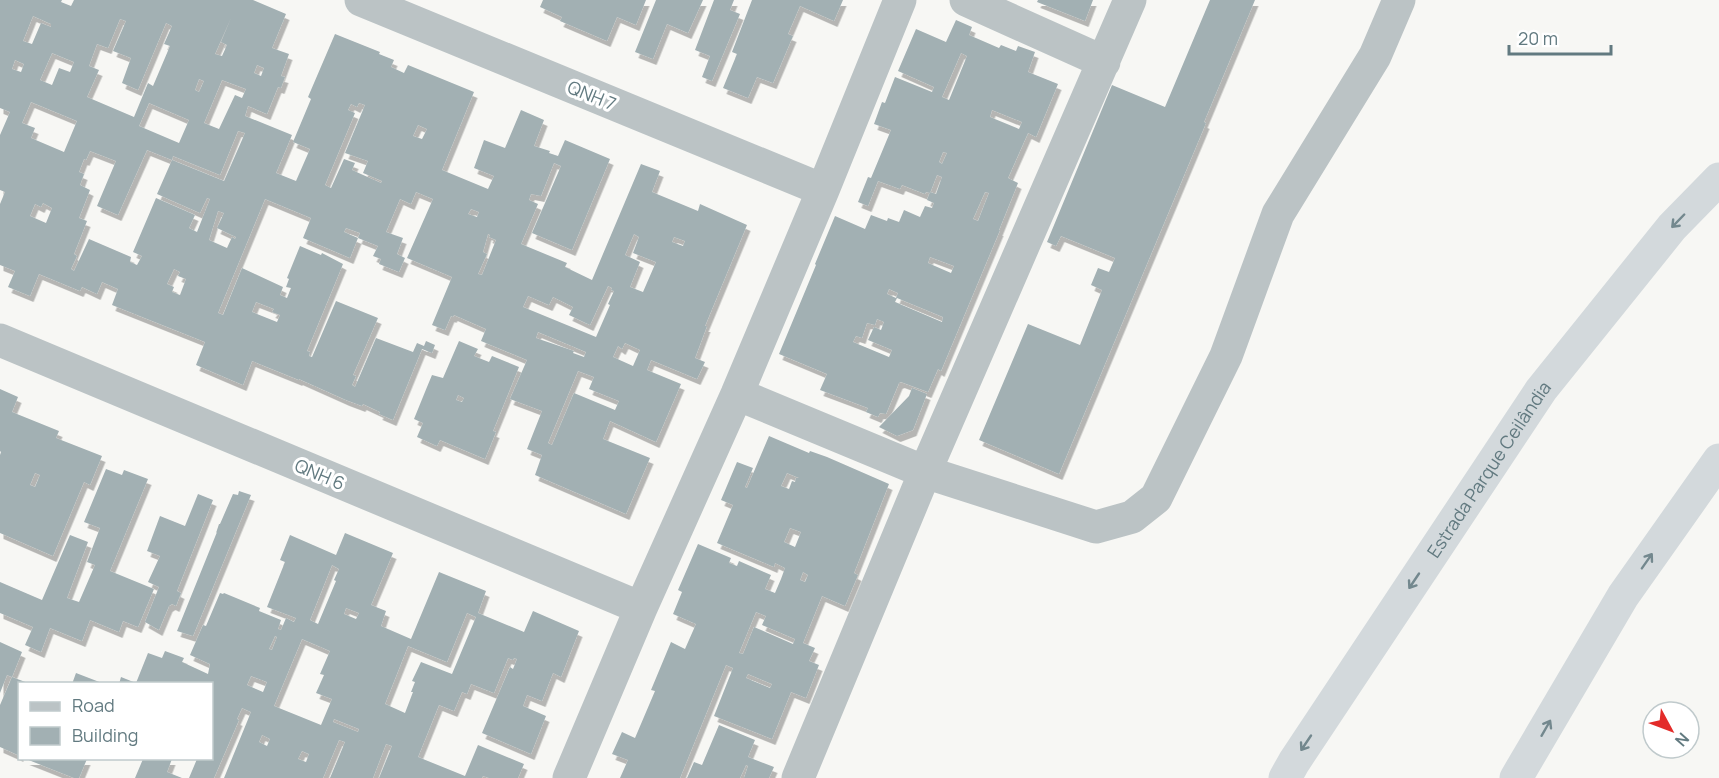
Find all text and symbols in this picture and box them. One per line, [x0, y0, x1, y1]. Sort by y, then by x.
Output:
scale bar [1509, 18, 1611, 56]
text: 20 m [1518, 26, 1558, 50]
street label: QNH 7 [564, 74, 620, 116]
one-way arrow [1671, 213, 1685, 228]
street label: Estrada Parque Ceilândia [1421, 376, 1556, 562]
street label: QNH 6 [291, 453, 349, 495]
one-way arrow [1641, 554, 1653, 570]
one-way arrow [1408, 572, 1420, 589]
legend [18, 682, 213, 760]
text: Road [72, 693, 115, 717]
north arrow [1641, 700, 1701, 760]
one-way arrow [1541, 719, 1552, 737]
text: Building [72, 723, 138, 747]
text: N [1670, 728, 1694, 751]
one-way arrow [1300, 735, 1312, 751]

